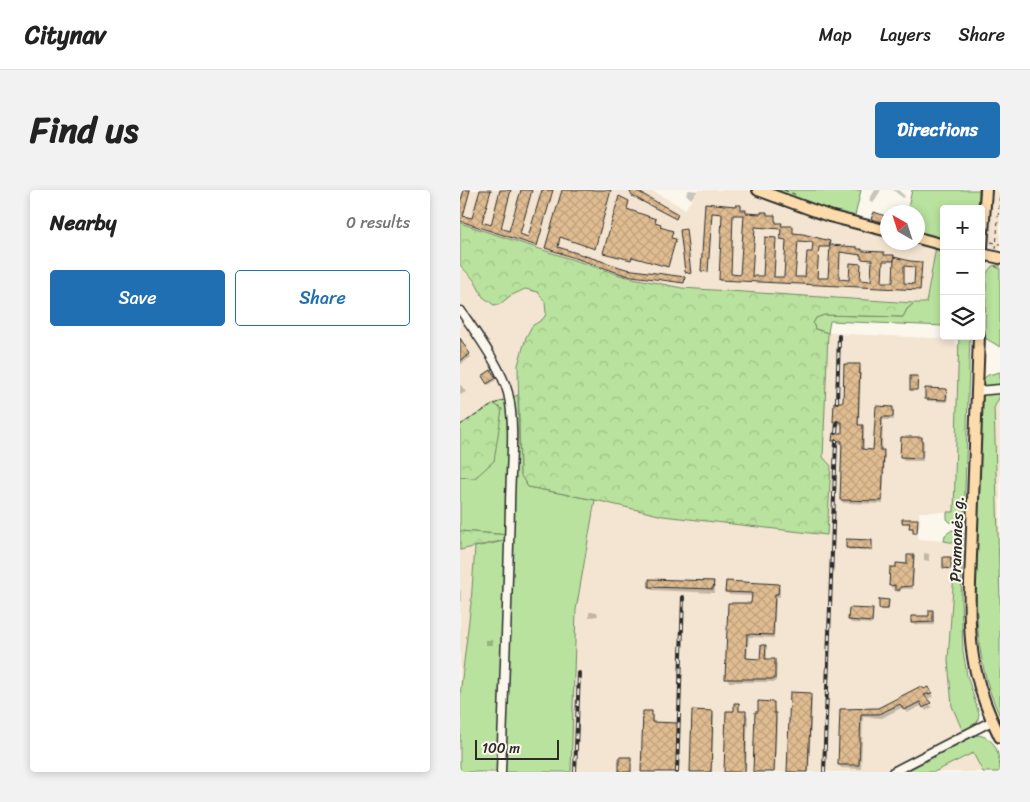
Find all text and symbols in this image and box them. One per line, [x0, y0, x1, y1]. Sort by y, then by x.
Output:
text: Citynav [25, 14, 106, 56]
text: Map [819, 19, 852, 51]
text: Layers [880, 19, 931, 51]
text: Share [959, 19, 1005, 51]
text: Find us [30, 99, 138, 161]
button: Directions [875, 102, 1000, 158]
text: Nearby [50, 204, 116, 242]
north arrow [880, 205, 925, 250]
map controls [940, 205, 985, 340]
button: + [940, 205, 985, 250]
text: 0 results [346, 208, 410, 237]
button: − [940, 250, 985, 295]
button: Save [50, 270, 225, 326]
button: Share [235, 270, 410, 326]
button: layers [940, 295, 985, 340]
street label: Pramonės g. [941, 495, 972, 583]
text: 100 m [482, 736, 520, 761]
scale bar [475, 737, 559, 760]

